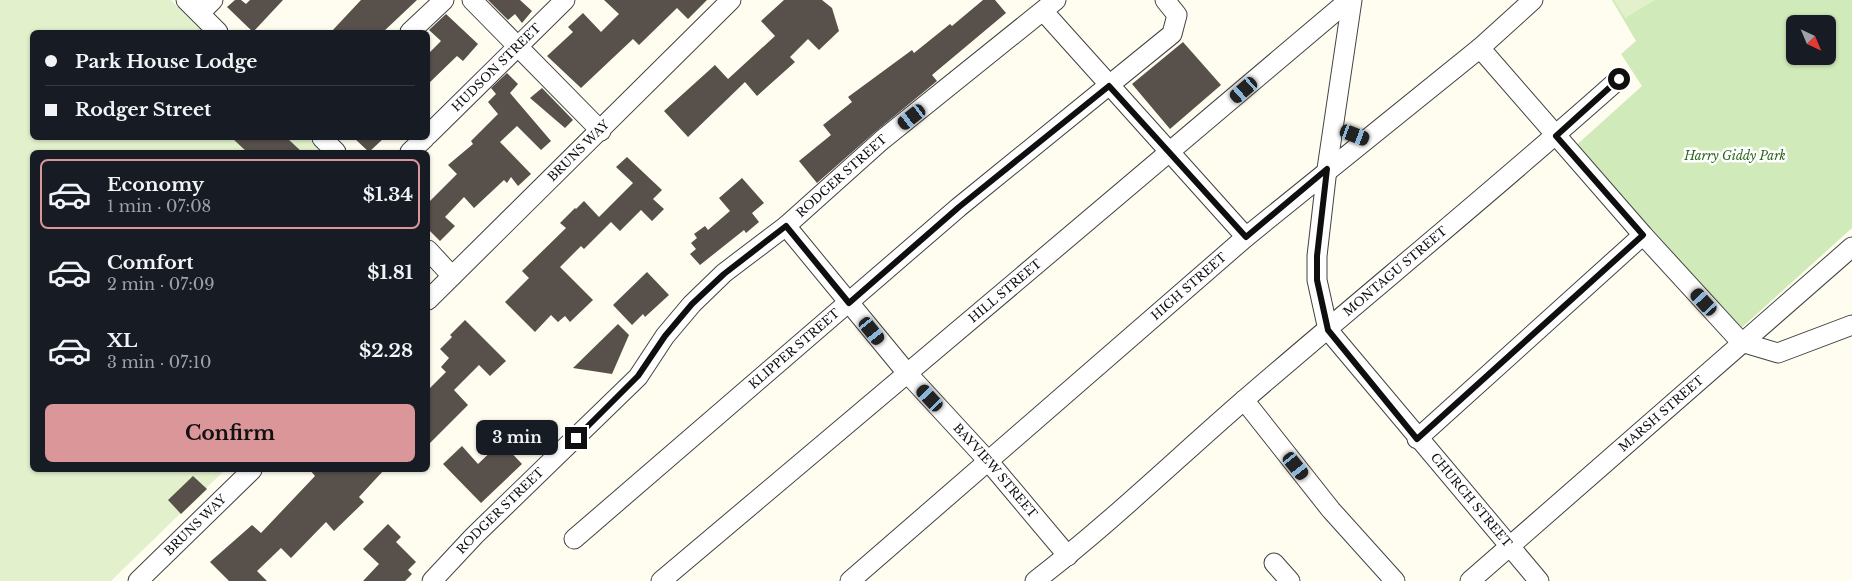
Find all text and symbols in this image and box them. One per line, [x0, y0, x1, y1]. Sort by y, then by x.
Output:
north arrow [1786, 15, 1836, 65]
map controls [1786, 15, 1836, 65]
street label: HUDSON STREET [448, 20, 544, 114]
text: Park House Lodge [75, 50, 257, 73]
route start [1608, 68, 1630, 90]
car [1227, 74, 1260, 106]
text: Rodger Street [75, 98, 211, 121]
car [895, 102, 928, 132]
street label: BRUNS WAY [544, 117, 612, 184]
car [1338, 123, 1371, 147]
street label: RODGER STREET [793, 131, 890, 220]
park label: Harry Giddy Park [1683, 148, 1786, 163]
icon: car [47, 172, 92, 217]
text: Economy [107, 173, 204, 196]
text: $1.34 [363, 183, 413, 206]
text: 1 min · 07:08 [107, 196, 211, 216]
street label: MONTAGU STREET [1340, 223, 1450, 319]
street label: HIGH STREET [1148, 249, 1230, 323]
icon: car [47, 250, 92, 295]
text: Comfort [107, 251, 194, 274]
street label: HILL STREET [965, 256, 1045, 326]
text: $1.81 [367, 261, 413, 284]
text: 2 min · 07:09 [107, 274, 215, 294]
car [1688, 286, 1719, 318]
street label: KLIPPER STREET [746, 305, 843, 392]
car [856, 315, 887, 347]
icon: car [47, 328, 92, 373]
text: XL [107, 329, 137, 352]
text: $2.28 [359, 339, 413, 362]
text: 3 min · 07:10 [107, 352, 211, 372]
street label: MARSH STREET [1615, 372, 1707, 455]
car [914, 382, 945, 414]
button: Confirm [45, 404, 415, 462]
callout: 3 min [476, 420, 558, 456]
street label: BAYVIEW STREET [950, 420, 1041, 521]
text: 3 min [492, 427, 542, 447]
route end [565, 427, 587, 449]
car [1280, 450, 1311, 482]
street label: CHURCH STREET [1428, 450, 1516, 550]
street label: RODGER STREET [453, 464, 547, 557]
street label: BRUNS WAY [161, 491, 229, 558]

